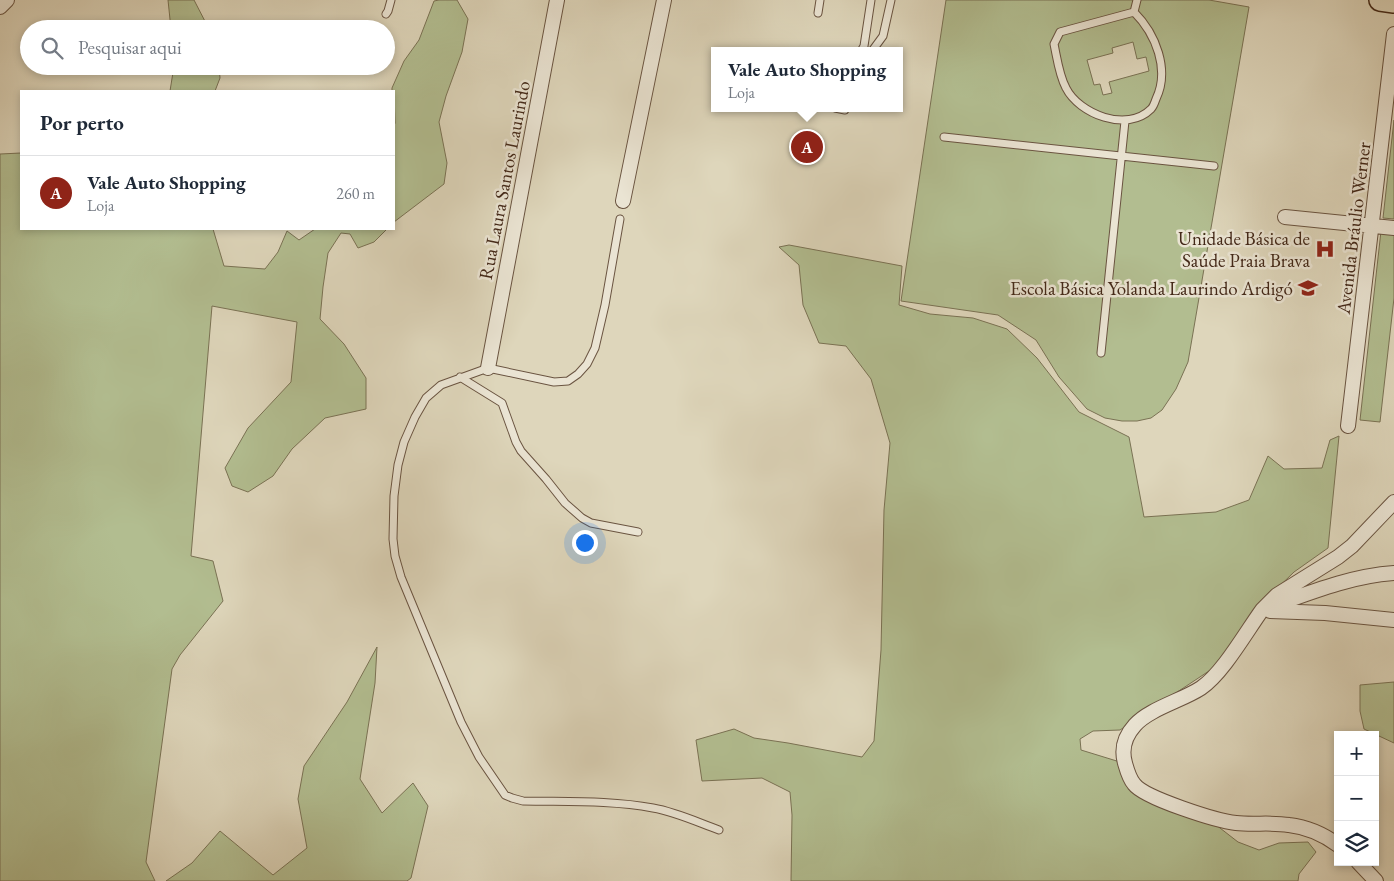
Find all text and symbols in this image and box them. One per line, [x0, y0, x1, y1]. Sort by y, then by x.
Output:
search box [20, 20, 395, 75]
icon: search [38, 34, 66, 62]
text: Pesquisar aqui [78, 35, 182, 60]
popup [711, 47, 903, 112]
text: Vale Auto Shopping [728, 57, 886, 82]
street label: Rua Laura Santos Laurindo [473, 79, 536, 282]
text: Loja [728, 82, 755, 103]
text: Por perto [40, 109, 124, 136]
pin: A [791, 128, 823, 166]
street label: Avenida Bráulio Werner [1330, 140, 1377, 317]
text: Vale Auto Shopping [87, 170, 246, 195]
text: A [50, 183, 62, 204]
text: 260 m [336, 183, 375, 204]
text: Loja [87, 195, 114, 216]
place label: Unidade Básica de Saúde Praia Brava [1178, 226, 1310, 273]
hospital icon: Unidade Básica de Saúde Praia Brava [1314, 238, 1336, 260]
place label: Escola Básica Yolanda Laurindo Ardigó [1010, 276, 1293, 301]
school or university icon: Escola Básica Yolanda Laurindo Ardigó [1297, 277, 1319, 299]
your location [572, 530, 598, 556]
map controls [1334, 731, 1379, 866]
button: + [1334, 731, 1379, 776]
button: − [1334, 776, 1379, 821]
button: layers [1334, 821, 1379, 866]

